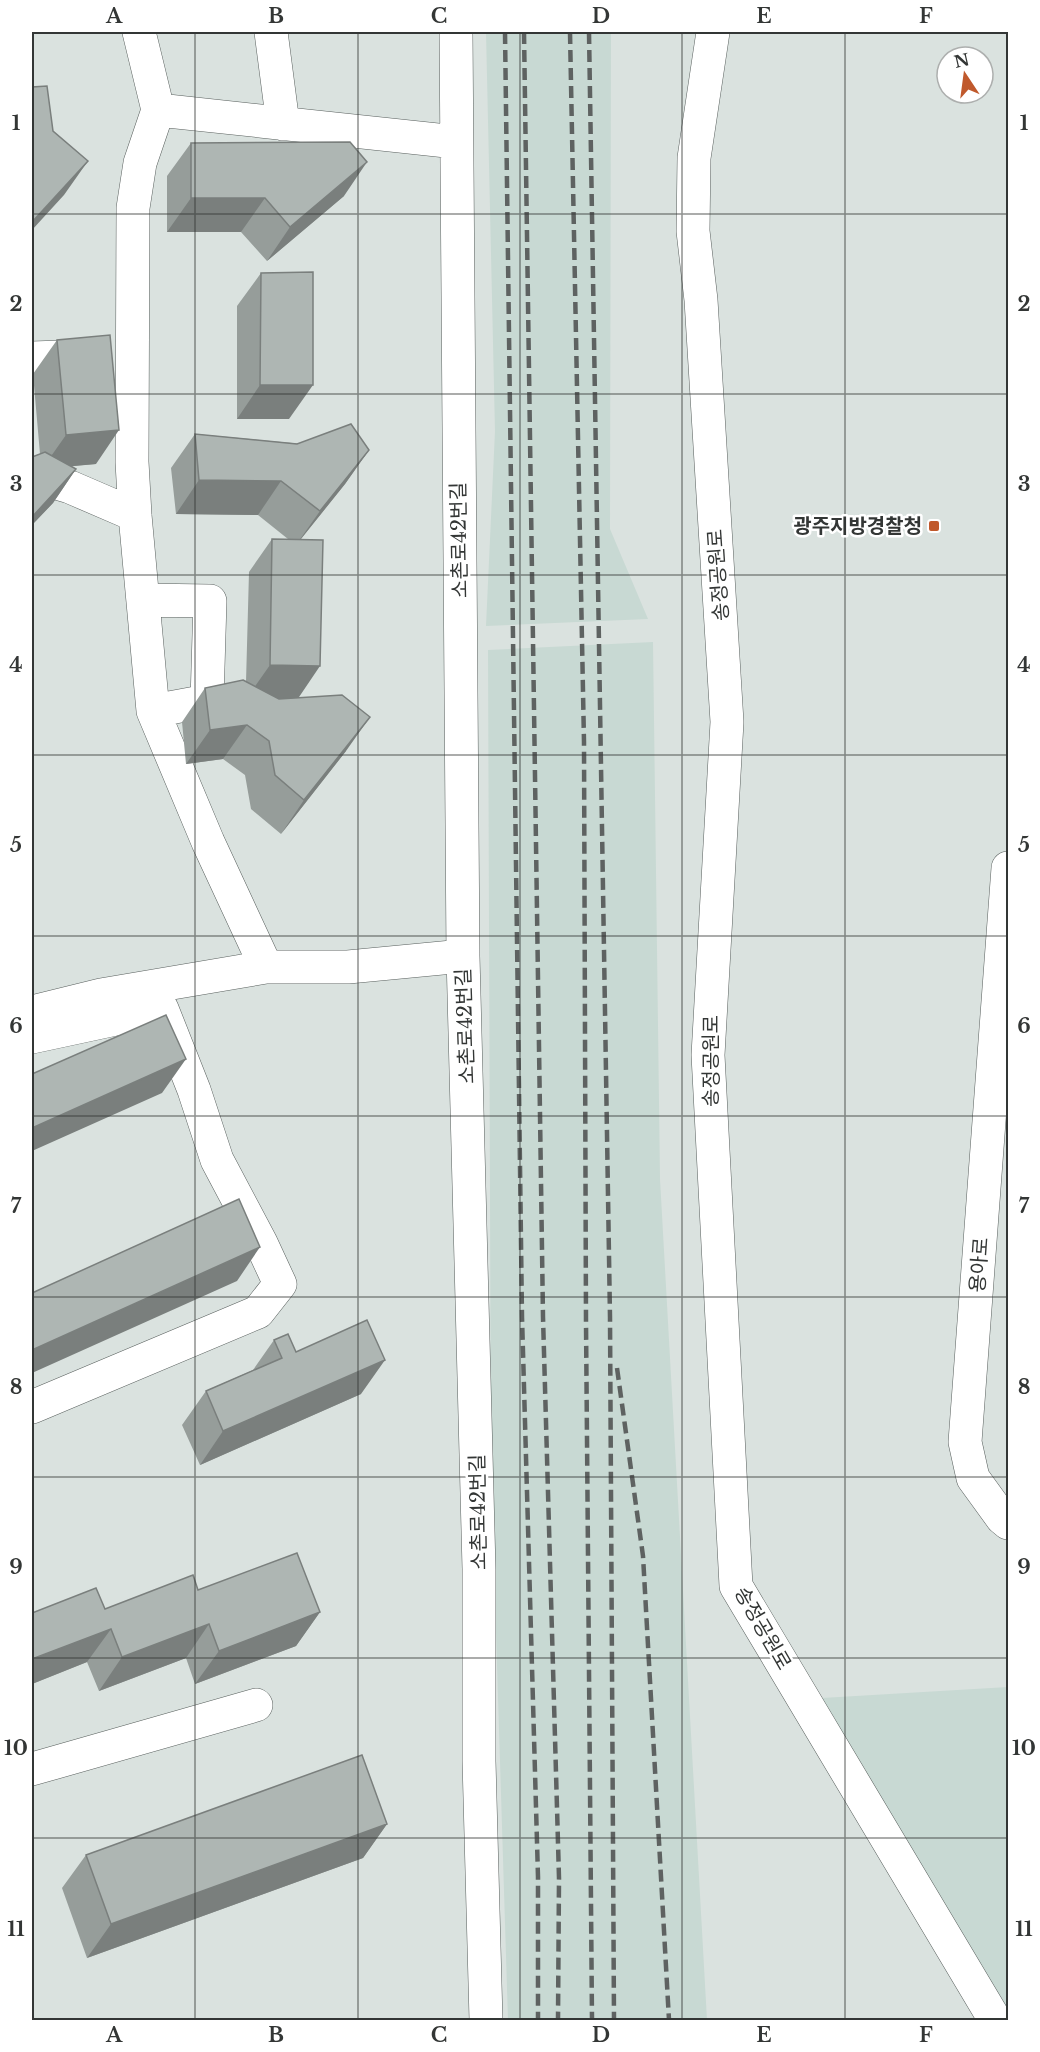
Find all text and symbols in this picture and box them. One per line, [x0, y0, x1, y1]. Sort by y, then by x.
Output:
text: A [105, 4, 123, 28]
text: B [268, 4, 284, 28]
text: C [431, 4, 447, 28]
text: D [592, 4, 610, 28]
text: E [756, 4, 772, 28]
text: F [919, 4, 933, 28]
north arrow [935, 45, 995, 105]
text: N [952, 49, 971, 72]
text: 1 [12, 111, 21, 135]
text: 1 [1020, 111, 1029, 135]
text: 2 [9, 292, 23, 316]
text: 2 [1017, 292, 1031, 316]
text: 3 [10, 472, 22, 496]
text: 3 [1018, 472, 1030, 496]
street label: 소촌로42번길 [446, 482, 472, 598]
place label: 광주지방경찰청 [793, 514, 922, 538]
marker: 광주지방경찰청 [927, 519, 941, 533]
street label: 송정공원로 [703, 528, 733, 622]
text: 4 [9, 653, 23, 677]
text: 4 [1017, 653, 1031, 677]
text: 5 [10, 833, 22, 857]
text: 5 [1018, 833, 1030, 857]
street label: 소촌로42번길 [451, 968, 479, 1084]
text: 6 [9, 1014, 23, 1038]
text: 6 [1017, 1014, 1031, 1038]
street label: 송정공원로 [699, 1015, 723, 1107]
text: 7 [11, 1194, 22, 1218]
text: 7 [1019, 1194, 1030, 1218]
street label: 용아로 [965, 1237, 993, 1293]
text: 8 [10, 1375, 22, 1399]
text: 8 [1018, 1375, 1030, 1399]
street label: 소촌로42번길 [465, 1454, 491, 1570]
text: 9 [9, 1555, 23, 1579]
text: 9 [1017, 1555, 1031, 1579]
street label: 송정공원로 [730, 1582, 796, 1674]
text: 10 [4, 1736, 28, 1760]
text: 10 [1012, 1736, 1036, 1760]
text: 11 [7, 1917, 25, 1941]
text: 11 [1015, 1917, 1033, 1941]
text: A [105, 2023, 123, 2047]
text: B [268, 2023, 284, 2047]
text: C [431, 2023, 447, 2047]
text: D [592, 2023, 610, 2047]
text: E [756, 2023, 772, 2047]
text: F [919, 2023, 933, 2047]

